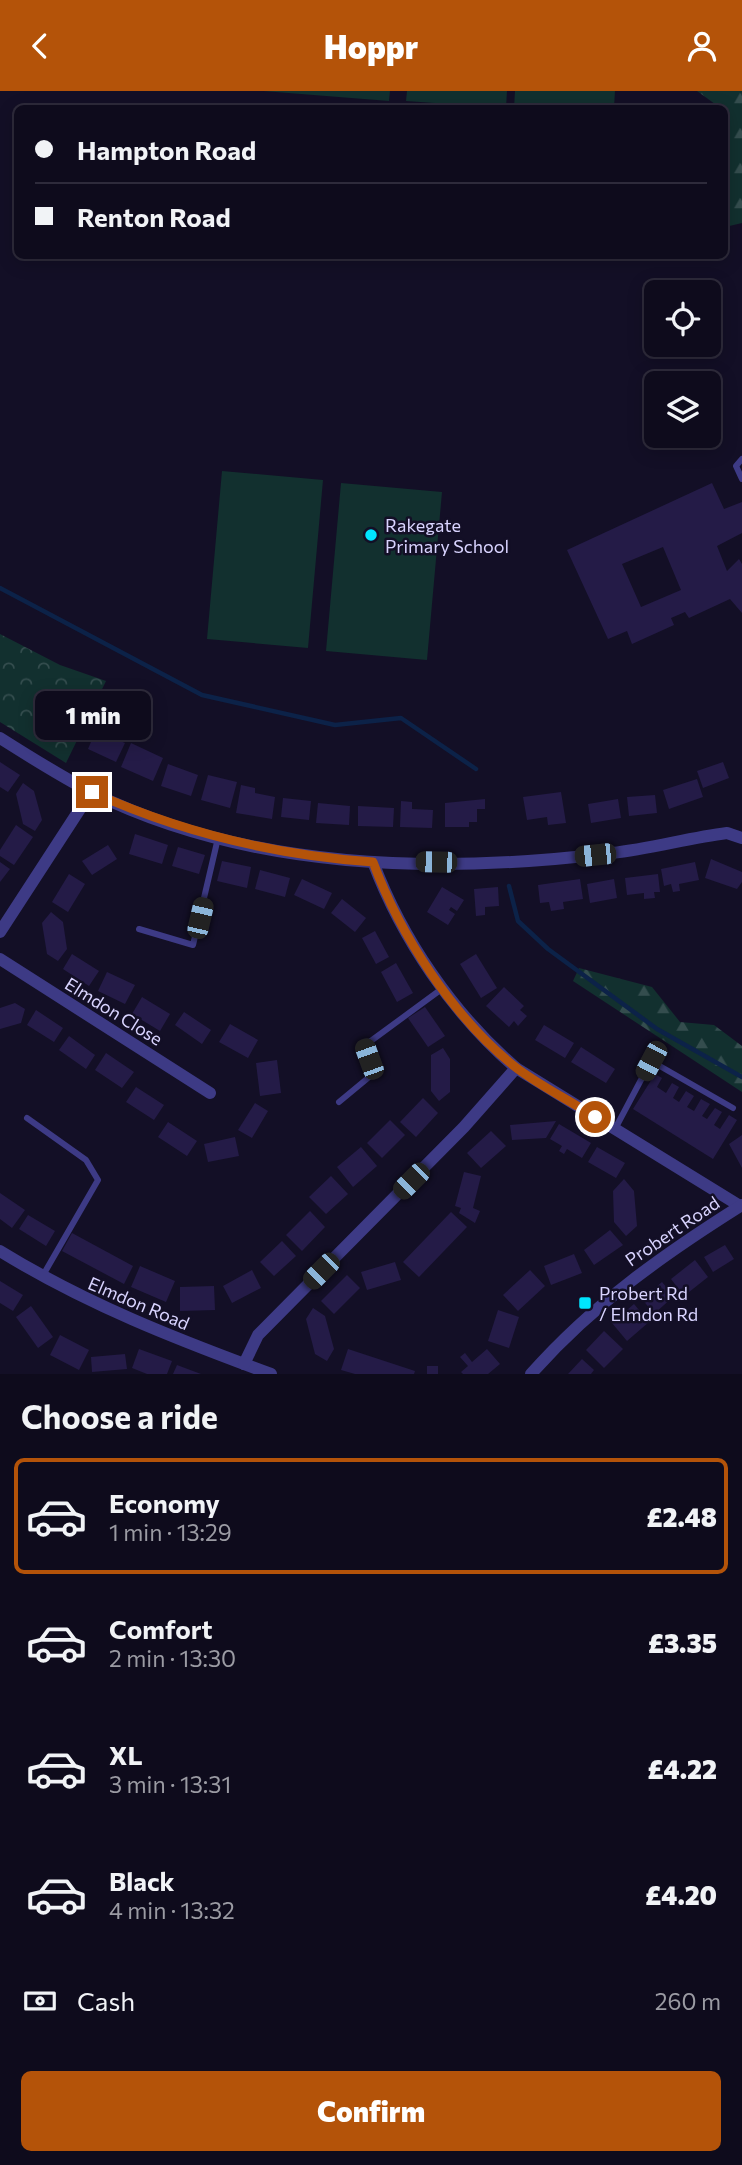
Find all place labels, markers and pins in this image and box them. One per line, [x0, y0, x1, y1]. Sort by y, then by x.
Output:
place label: Rakegate Primary School [385, 514, 509, 557]
marker: Rakegate Primary School [363, 527, 379, 543]
place label: Probert Rd / Elmdon Rd [599, 1282, 698, 1325]
marker: Probert Rd / Elmdon Rd [577, 1295, 593, 1311]

